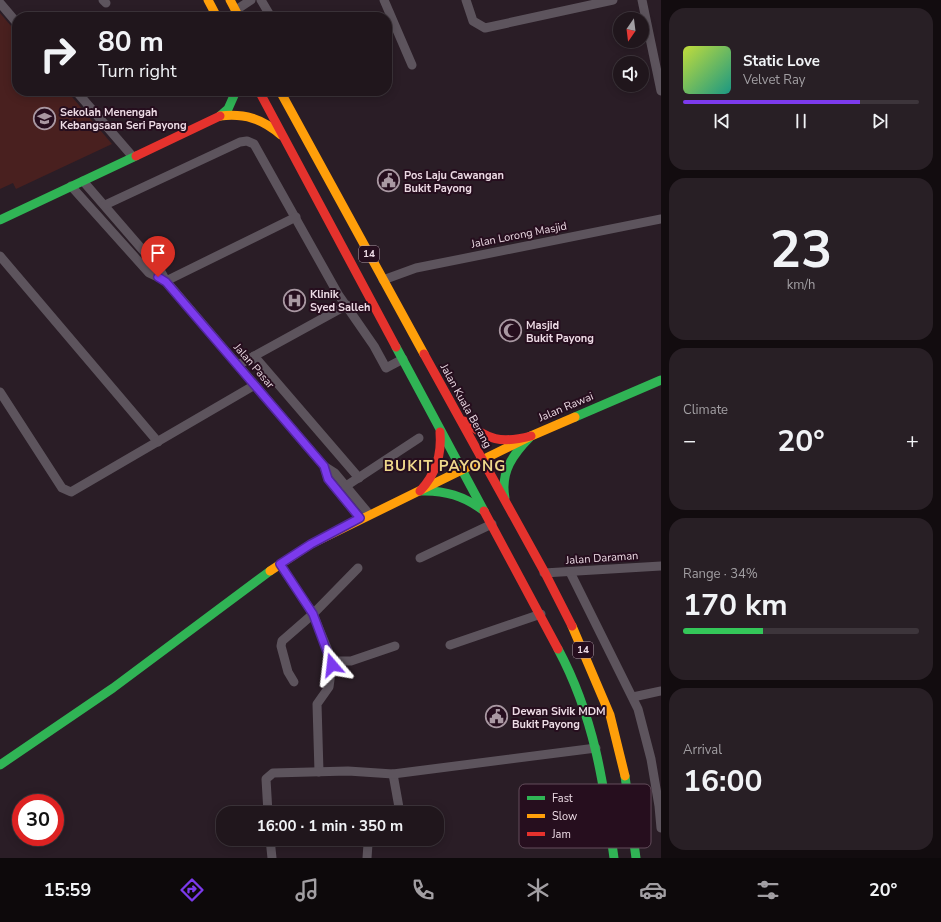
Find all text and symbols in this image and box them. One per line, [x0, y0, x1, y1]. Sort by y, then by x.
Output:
north arrow [613, 12, 649, 48]
map controls [613, 12, 649, 92]
text: 80 m [98, 23, 164, 61]
icon: right [32, 28, 84, 80]
text: Static Love [743, 51, 820, 71]
button: sound [613, 56, 649, 92]
text: Turn right [98, 59, 177, 83]
text: Velvet Ray [743, 71, 805, 89]
school or university icon: Sekolah Menengah Kebangsaan Seri Payong [32, 105, 58, 131]
place label: Sekolah Menengah Kebangsaan Seri Payong [60, 105, 187, 133]
icon: previous [711, 110, 733, 132]
icon: pause [790, 110, 812, 132]
icon: next [869, 110, 891, 132]
public building icon: Pos Laju Cawangan Bukit Payong [376, 168, 402, 194]
place label: Pos Laju Cawangan Bukit Payong [404, 168, 504, 196]
text: 23 [770, 214, 832, 285]
street label: Jalan Lorong Masjid [469, 218, 568, 252]
pin [141, 236, 175, 277]
icon: arrive [147, 242, 169, 264]
road number: 14 [359, 246, 379, 262]
text: km/h [787, 276, 815, 294]
hospital icon: Klinik Syed Salleh [281, 287, 307, 313]
place label: Klinik Syed Salleh [310, 287, 370, 315]
mosque icon: Masjid Bukit Payong [497, 318, 523, 344]
place label: Masjid Bukit Payong [526, 318, 594, 346]
street label: Jalan Pasar [230, 340, 278, 392]
street label: Jalan Kuala Berang [436, 360, 495, 451]
street label: Jalan Rawai [535, 389, 596, 426]
text: Climate [683, 401, 728, 419]
text: 20° [777, 421, 825, 462]
text: − [683, 426, 696, 456]
text: + [906, 426, 919, 456]
district label: BUKIT PAYONG [384, 456, 506, 476]
street label: Jalan Daraman [564, 548, 639, 568]
text: Range · 34% [683, 565, 758, 583]
text: 170 km [683, 585, 788, 626]
road number: 14 [573, 642, 593, 658]
position arrow [311, 644, 353, 686]
public building icon: Dewan Sivik MDM Bukit Payong [484, 704, 510, 730]
place label: Dewan Sivik MDM Bukit Payong [512, 704, 606, 732]
text: Arrival [683, 741, 722, 759]
text: 16:00 [683, 761, 762, 802]
legend [519, 784, 651, 848]
text: Fast [552, 791, 573, 806]
speed limit sign: 30 [12, 794, 64, 846]
text: Slow [552, 809, 577, 824]
text: 16:00 · 1 min · 350 m [257, 816, 403, 836]
text: Jam [551, 827, 571, 842]
icon: directions [178, 876, 206, 904]
icon: music [293, 876, 321, 904]
icon: phone [409, 876, 437, 904]
icon: climate [524, 876, 552, 904]
icon: car [639, 876, 667, 904]
icon: filters [754, 876, 782, 904]
text: 15:59 [44, 878, 91, 902]
text: 20° [869, 878, 897, 902]

